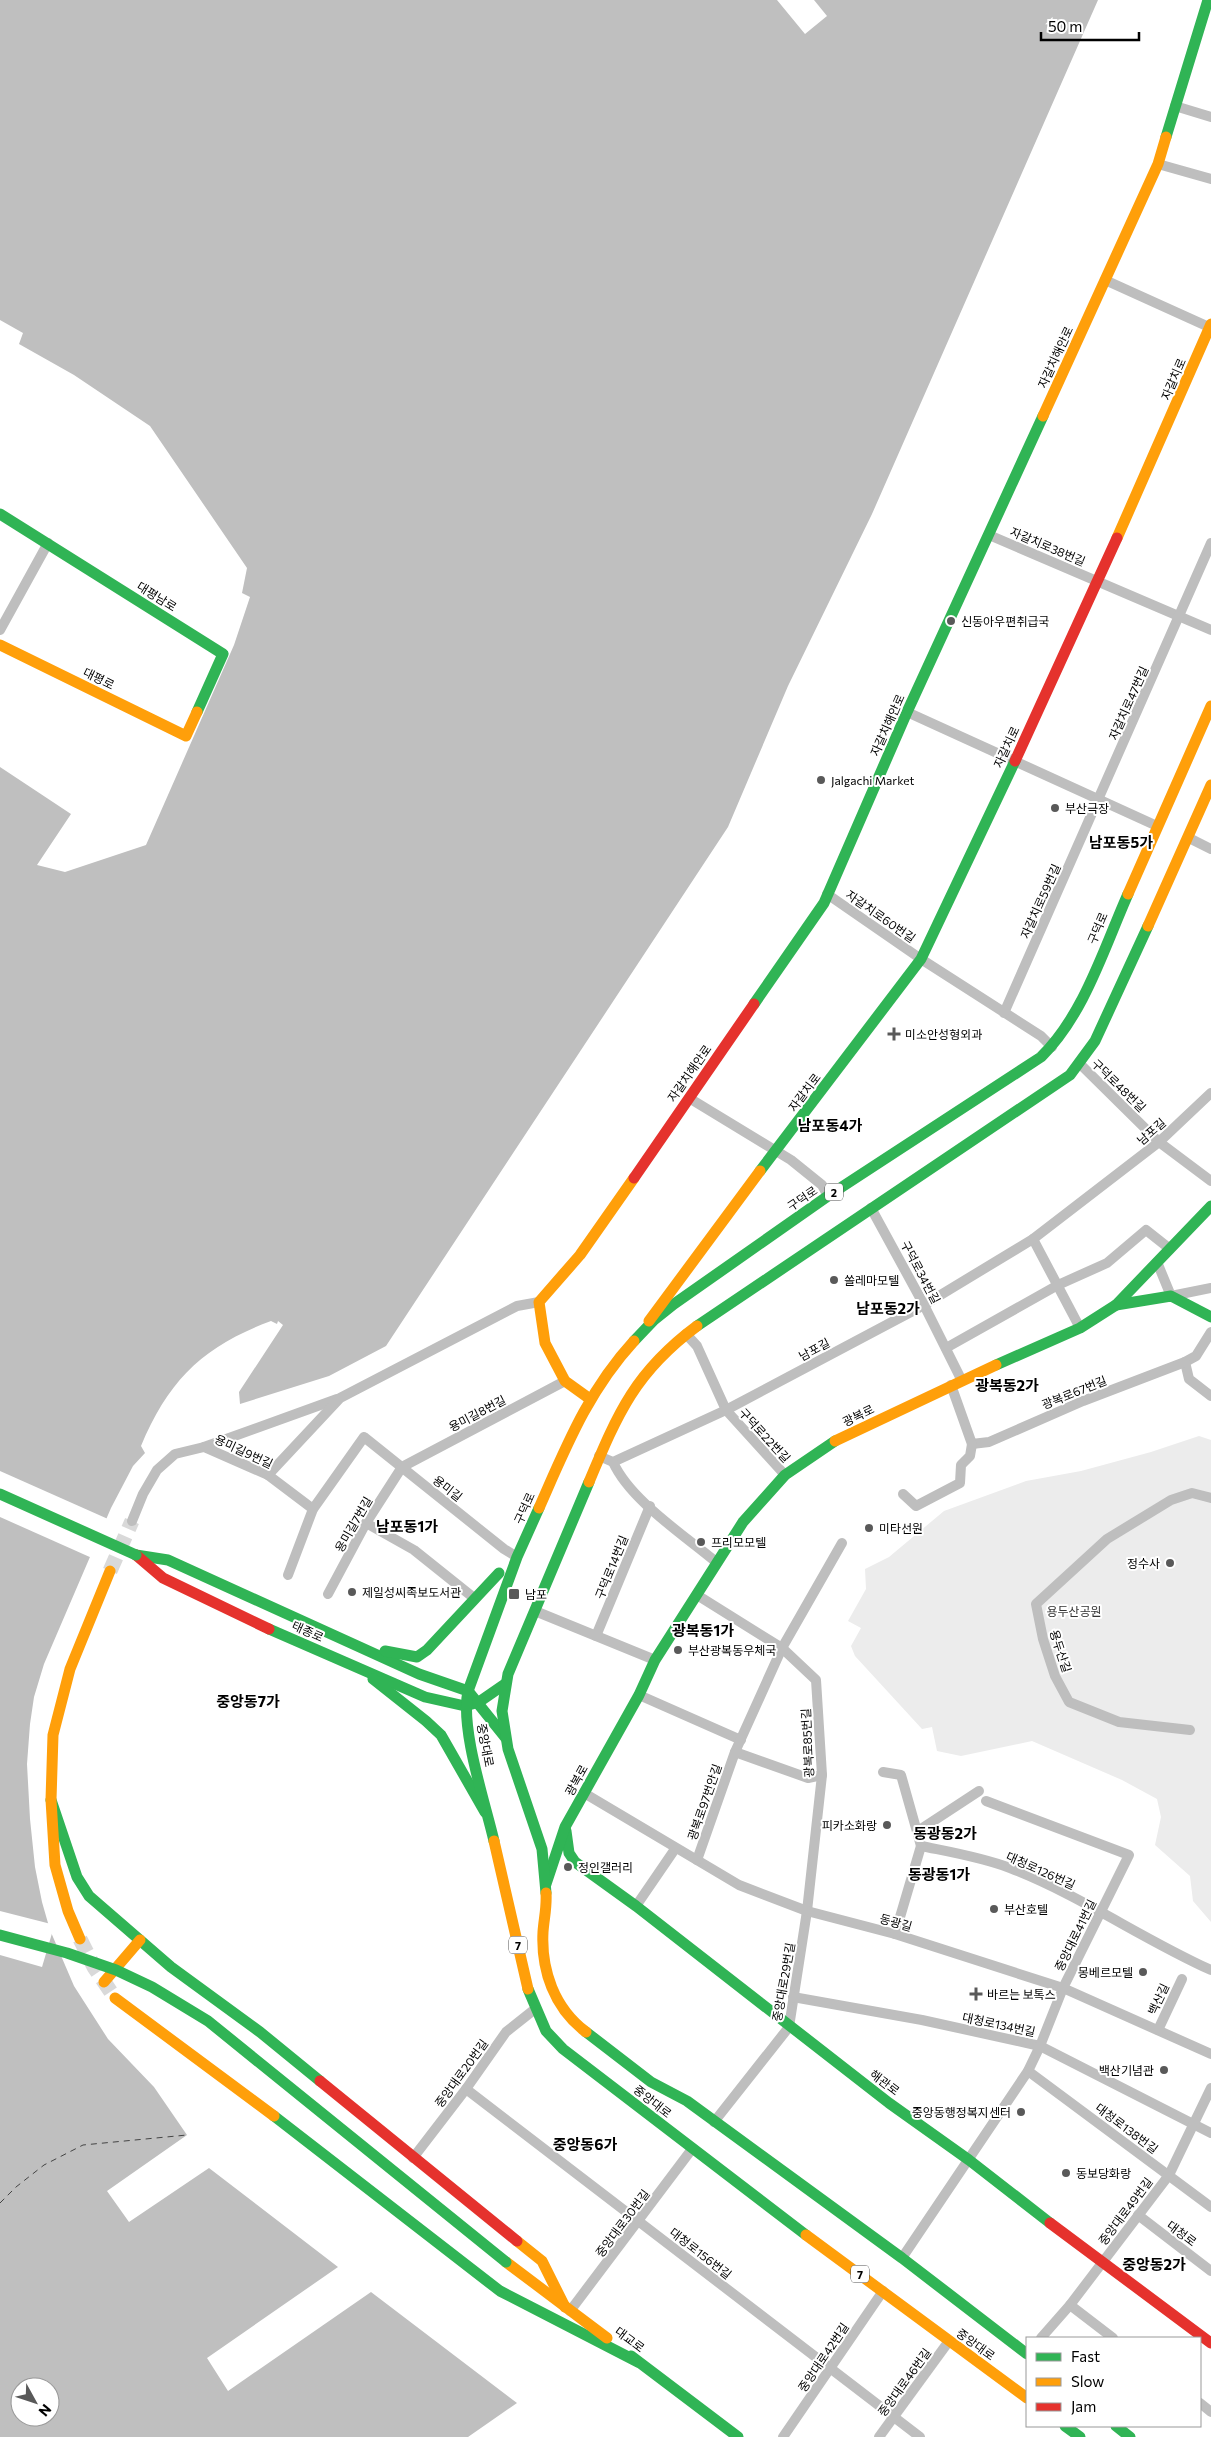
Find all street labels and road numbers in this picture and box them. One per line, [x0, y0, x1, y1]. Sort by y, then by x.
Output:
street label: 자갈치해안로 [1035, 324, 1075, 390]
street label: 자갈치로 [1158, 356, 1188, 402]
street label: 자갈치로38번길 [1008, 524, 1088, 568]
street label: 대평남로 [135, 578, 179, 614]
street label: 대평로 [81, 664, 117, 692]
street label: 자갈치로47번길 [1105, 664, 1151, 742]
street label: 자갈치해안로 [867, 692, 907, 758]
street label: 자갈치로 [990, 724, 1022, 770]
street label: 자갈치로59번길 [1017, 861, 1063, 941]
street label: 자갈치로60번길 [844, 887, 918, 945]
street label: 구덕로 [1084, 910, 1110, 946]
street label: 자갈치해안로 [664, 1042, 714, 1104]
street label: 구덕로48번길 [1089, 1056, 1149, 1114]
street label: 자갈치로 [785, 1070, 823, 1114]
street label: 남포길 [1134, 1115, 1168, 1147]
street label: 구덕로 [784, 1183, 820, 1213]
road number: 2 [825, 1184, 843, 1200]
street label: 구덕로34번길 [899, 1238, 943, 1306]
street label: 남포길 [796, 1335, 832, 1363]
street label: 광복로67번길 [1039, 1373, 1109, 1411]
street label: 용미길8번길 [446, 1392, 508, 1434]
street label: 광복로 [840, 1401, 876, 1429]
street label: 구덕로22번길 [737, 1405, 793, 1465]
street label: 용미길9번길 [213, 1431, 275, 1471]
street label: 용미길 [431, 1472, 465, 1504]
street label: 구덕로 [511, 1490, 537, 1526]
street label: 용미길7번길 [332, 1494, 374, 1554]
street label: 구덕로14번길 [592, 1533, 630, 1601]
street label: 태종로 [290, 1618, 326, 1644]
street label: 용두산길 [1048, 1628, 1074, 1674]
street label: 광복로85번길 [798, 1708, 816, 1778]
street label: 중앙대로 [475, 1722, 497, 1768]
street label: 광복로 [562, 1762, 590, 1798]
street label: 광복로97번안길 [684, 1762, 724, 1842]
street label: 대청로126번길 [1004, 1849, 1078, 1891]
street label: 중앙대로41번길 [1052, 1897, 1098, 1973]
street label: 동광길 [878, 1911, 914, 1933]
road number: 7 [509, 1936, 527, 1954]
street label: 중앙대로29번길 [769, 1941, 797, 2023]
street label: 백산길 [1145, 1981, 1171, 2017]
street label: 대청로134번길 [961, 2009, 1037, 2039]
street label: 중앙대로20번길 [432, 2036, 490, 2110]
street label: 해관로 [868, 2066, 902, 2098]
street label: 중앙대로 [631, 2082, 675, 2120]
street label: 대청로138번길 [1093, 2100, 1161, 2156]
street label: 중앙대로49번길 [1095, 2175, 1155, 2247]
street label: 중앙대로30번길 [592, 2186, 652, 2260]
street label: 대청로 [1165, 2217, 1199, 2249]
street label: 대청로156번길 [667, 2225, 735, 2281]
road number: 7 [851, 2266, 869, 2282]
street label: 중앙대로42번길 [795, 2320, 851, 2394]
street label: 대교로 [613, 2323, 647, 2355]
street label: 중앙대로 [954, 2325, 998, 2363]
street label: 중앙대로46번길 [875, 2345, 933, 2419]

